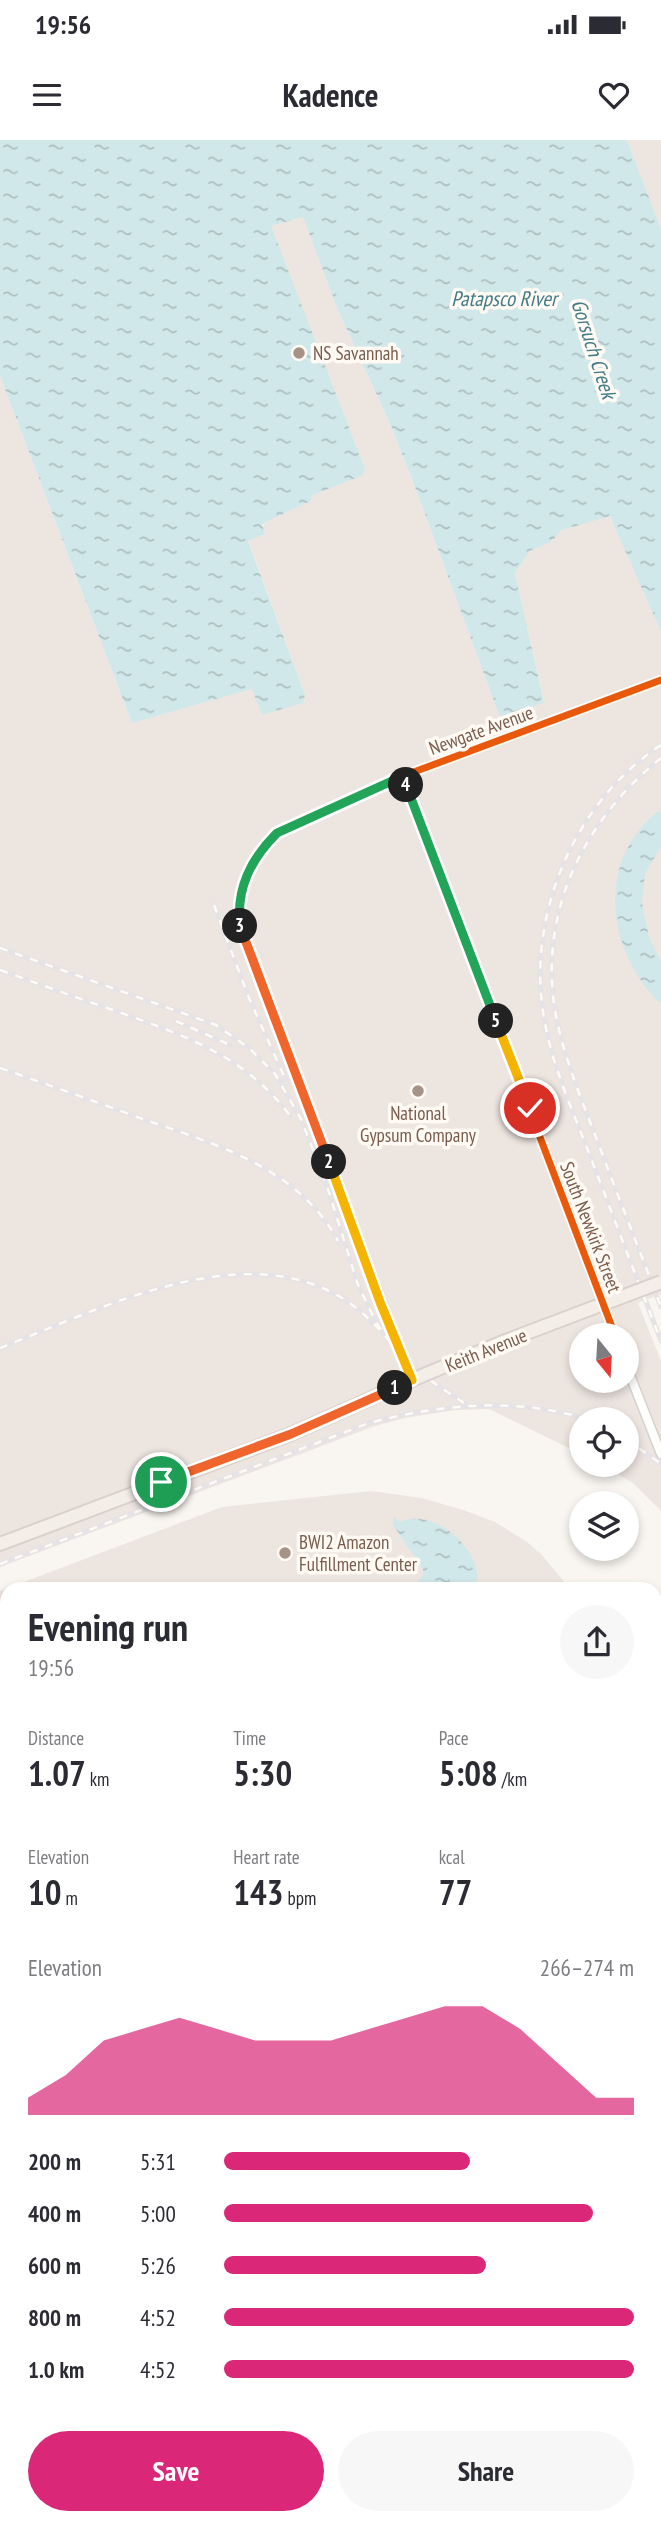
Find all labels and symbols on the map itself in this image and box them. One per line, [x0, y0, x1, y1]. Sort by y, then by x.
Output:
water label: Patapsco River [451, 285, 560, 312]
water label: Gorsuch Creek [565, 296, 624, 405]
place label: NS Savannah [313, 341, 399, 365]
marker: NS Savannah [291, 345, 307, 361]
street label: Newgate Avenue [426, 700, 537, 760]
pin: 4 [388, 768, 424, 802]
pin: 3 [222, 908, 258, 944]
pin: 5 [478, 1004, 514, 1038]
pin [500, 1078, 560, 1138]
marker: National Gypsum Company [410, 1083, 426, 1099]
place label: National Gypsum Company [360, 1101, 477, 1147]
pin: 2 [312, 1144, 346, 1180]
street label: South Newkirk Street [555, 1158, 627, 1297]
street label: Keith Avenue [442, 1323, 530, 1377]
north arrow [569, 1323, 639, 1393]
pin: 1 [378, 1370, 412, 1406]
pin [131, 1452, 191, 1512]
place label: BWI2 Amazon Fulfillment Center [299, 1530, 418, 1576]
marker: BWI2 Amazon Fulfillment Center [277, 1545, 293, 1561]

